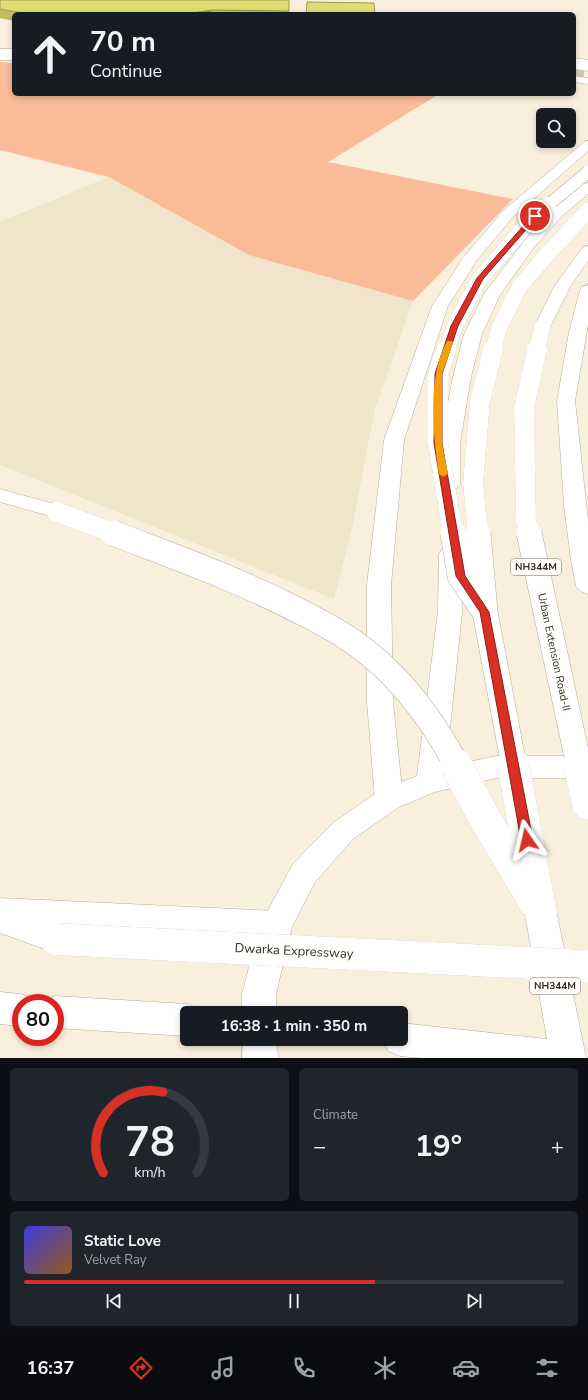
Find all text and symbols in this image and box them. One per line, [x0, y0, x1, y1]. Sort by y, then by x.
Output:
text: 70 m [90, 23, 156, 61]
icon: ahead [24, 28, 76, 80]
text: Continue [90, 59, 162, 83]
map controls [536, 108, 576, 148]
button: search [536, 108, 576, 148]
pin [518, 199, 552, 233]
icon: arrive [524, 205, 546, 227]
road number: NH344M [511, 559, 561, 575]
street label: Urban Extension Road-II [534, 592, 574, 712]
position arrow [506, 819, 548, 861]
street label: Dwarka Expressway [234, 939, 354, 963]
road number: NH344M [530, 978, 580, 994]
speed limit sign: 80 [12, 994, 64, 1046]
text: 16:38 · 1 min · 350 m [221, 1016, 367, 1036]
text: Climate [313, 1106, 358, 1124]
text: 78 [125, 1113, 174, 1170]
text: 19° [415, 1126, 462, 1167]
text: − [313, 1132, 326, 1162]
text: + [551, 1132, 564, 1162]
text: km/h [134, 1162, 165, 1181]
text: Static Love [84, 1231, 161, 1251]
text: Velvet Ray [84, 1251, 146, 1269]
icon: previous [103, 1290, 125, 1312]
icon: pause [283, 1290, 305, 1312]
icon: next [463, 1290, 485, 1312]
icon: directions [127, 1354, 155, 1382]
icon: music [209, 1354, 237, 1382]
icon: phone [290, 1354, 318, 1382]
icon: climate [371, 1354, 399, 1382]
icon: car [452, 1354, 480, 1382]
icon: filters [533, 1354, 561, 1382]
text: 16:37 [27, 1356, 74, 1380]

